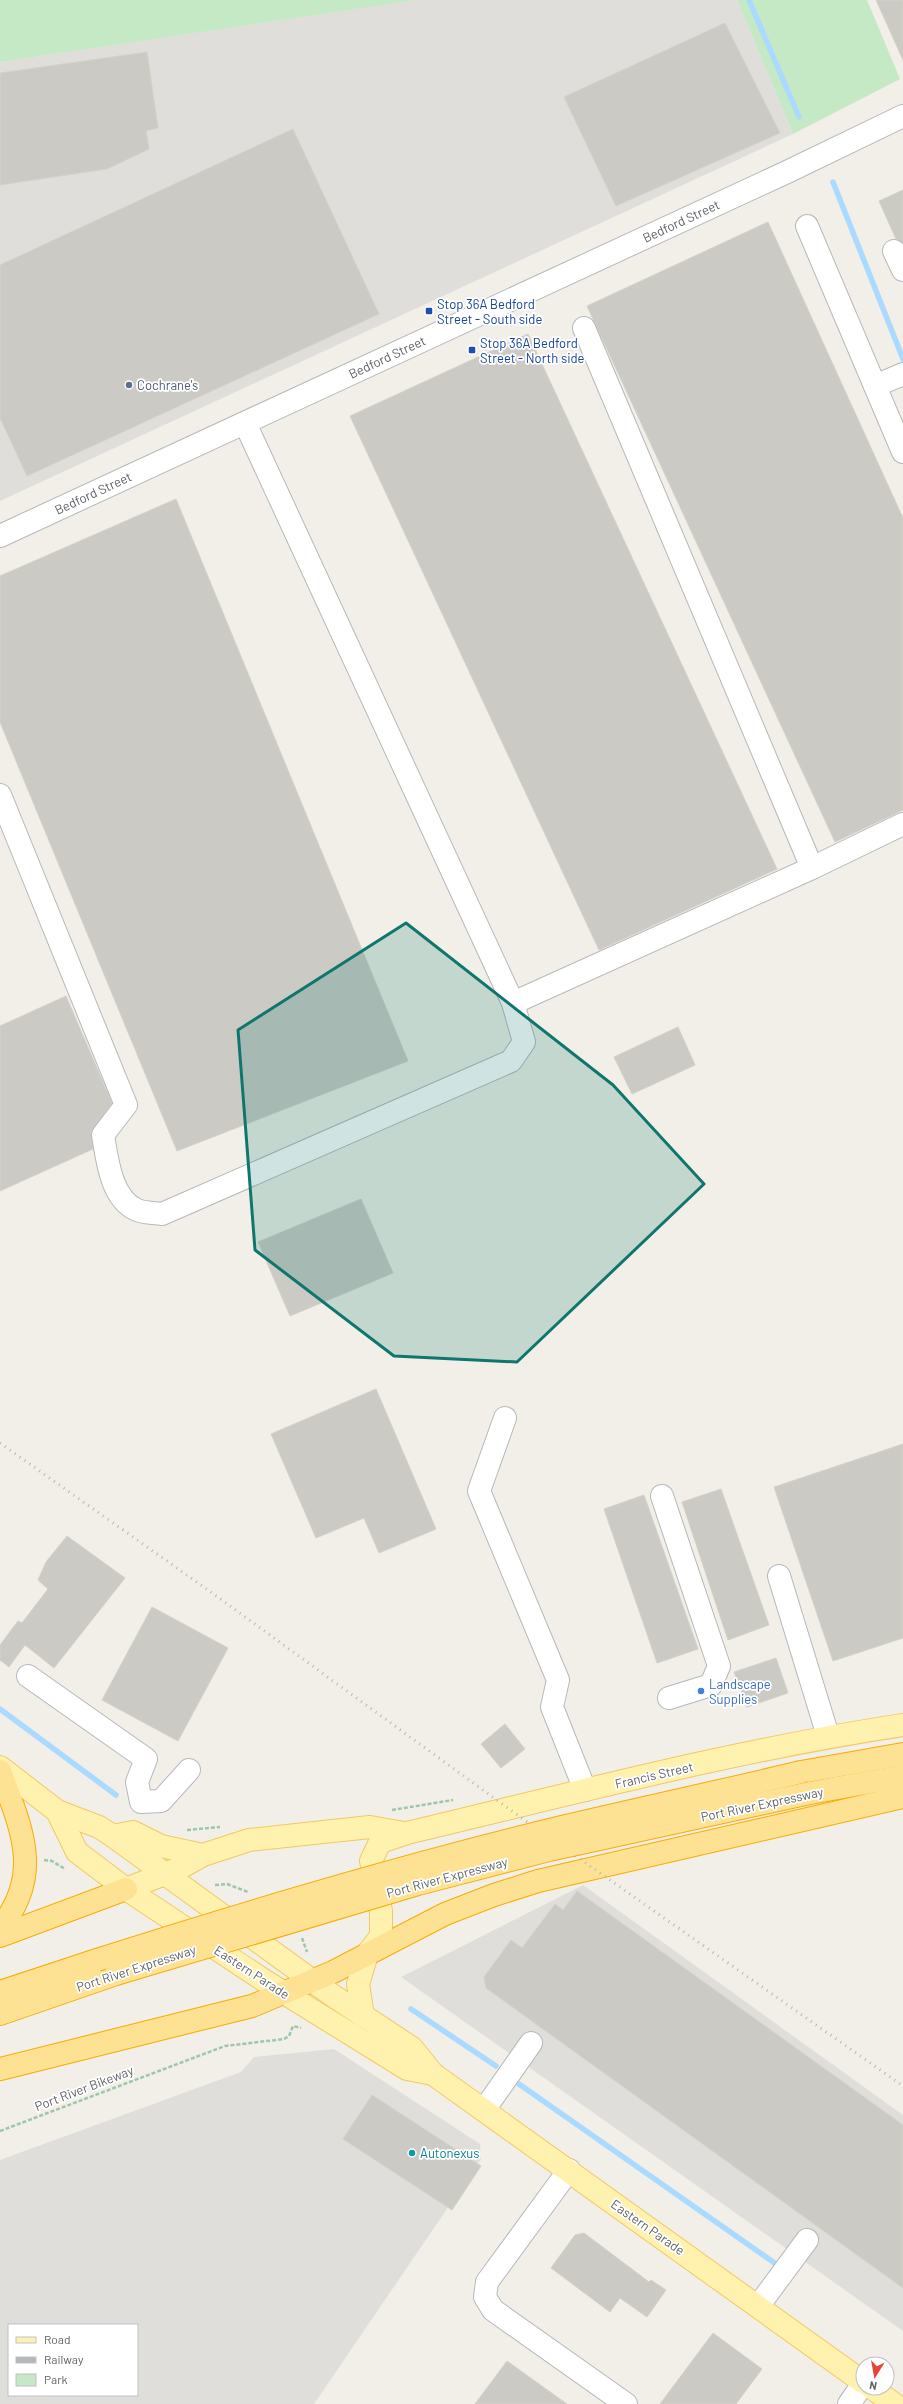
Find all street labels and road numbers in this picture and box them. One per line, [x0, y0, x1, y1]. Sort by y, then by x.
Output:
street label: Bedford Street [640, 196, 722, 246]
street label: Bedford Street [346, 332, 428, 382]
street label: Bedford Street [52, 468, 134, 518]
street label: Francis Street [613, 1758, 695, 1792]
street label: Port River Expressway [699, 1783, 825, 1825]
street label: Port River Expressway [385, 1853, 509, 1901]
street label: Port River Expressway [74, 1941, 198, 1995]
street label: Eastern Parade [211, 1942, 293, 2002]
street label: Port River Bikeway [32, 2062, 136, 2114]
street label: Eastern Parade [608, 2196, 688, 2258]

